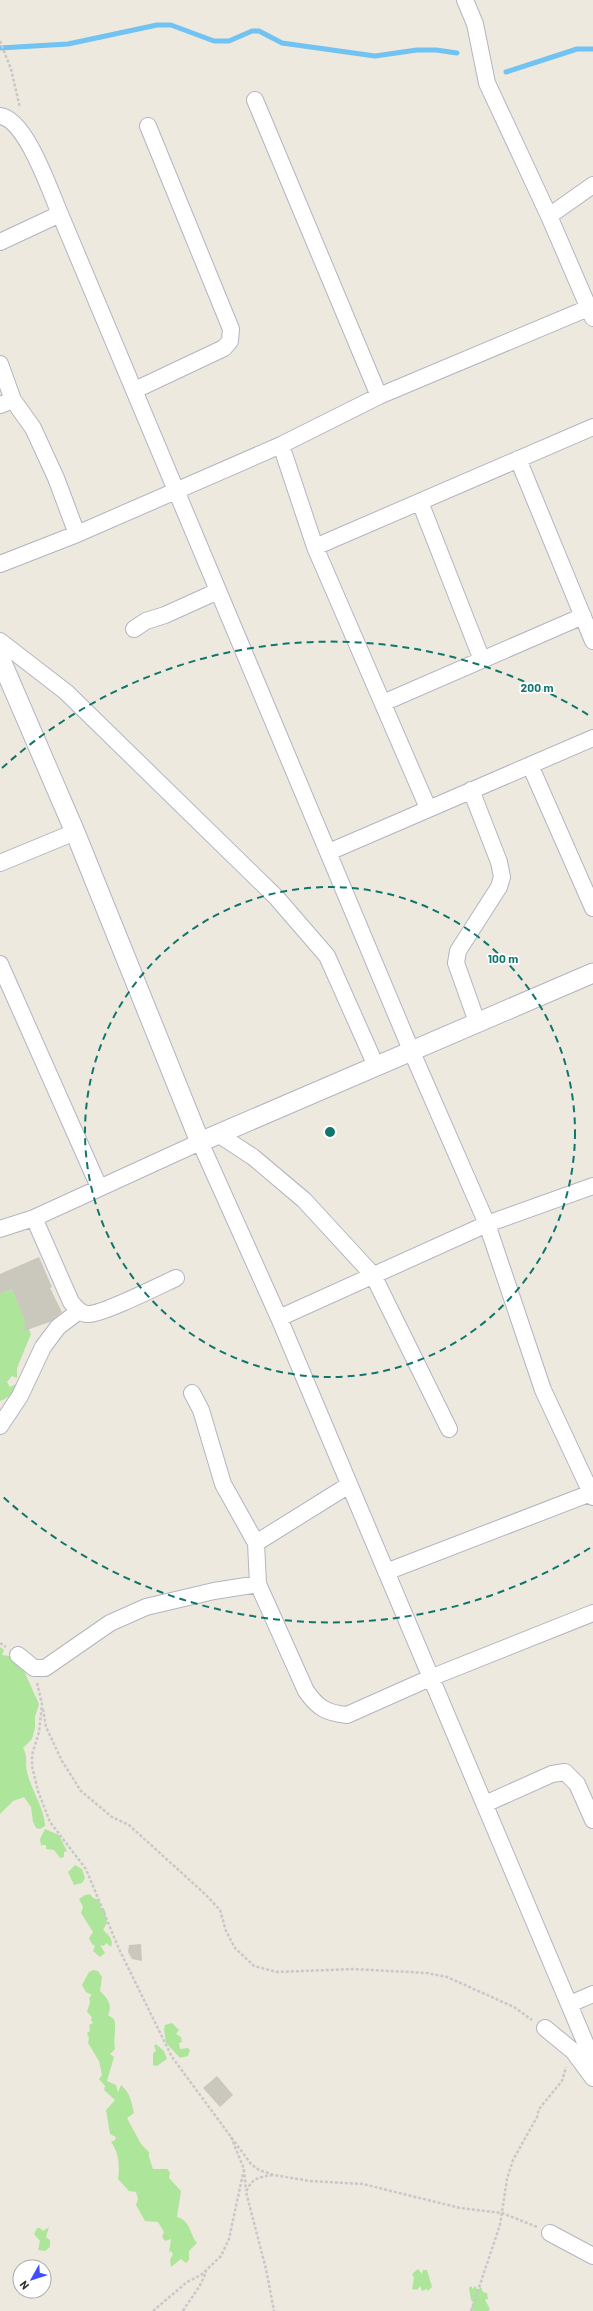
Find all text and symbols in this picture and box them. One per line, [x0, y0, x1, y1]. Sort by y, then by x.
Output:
text: 200 m [521, 680, 553, 694]
text: 100 m [488, 951, 518, 965]
centre of rings [323, 1125, 337, 1139]
north arrow [12, 2259, 52, 2299]
text: N [16, 2279, 31, 2293]

